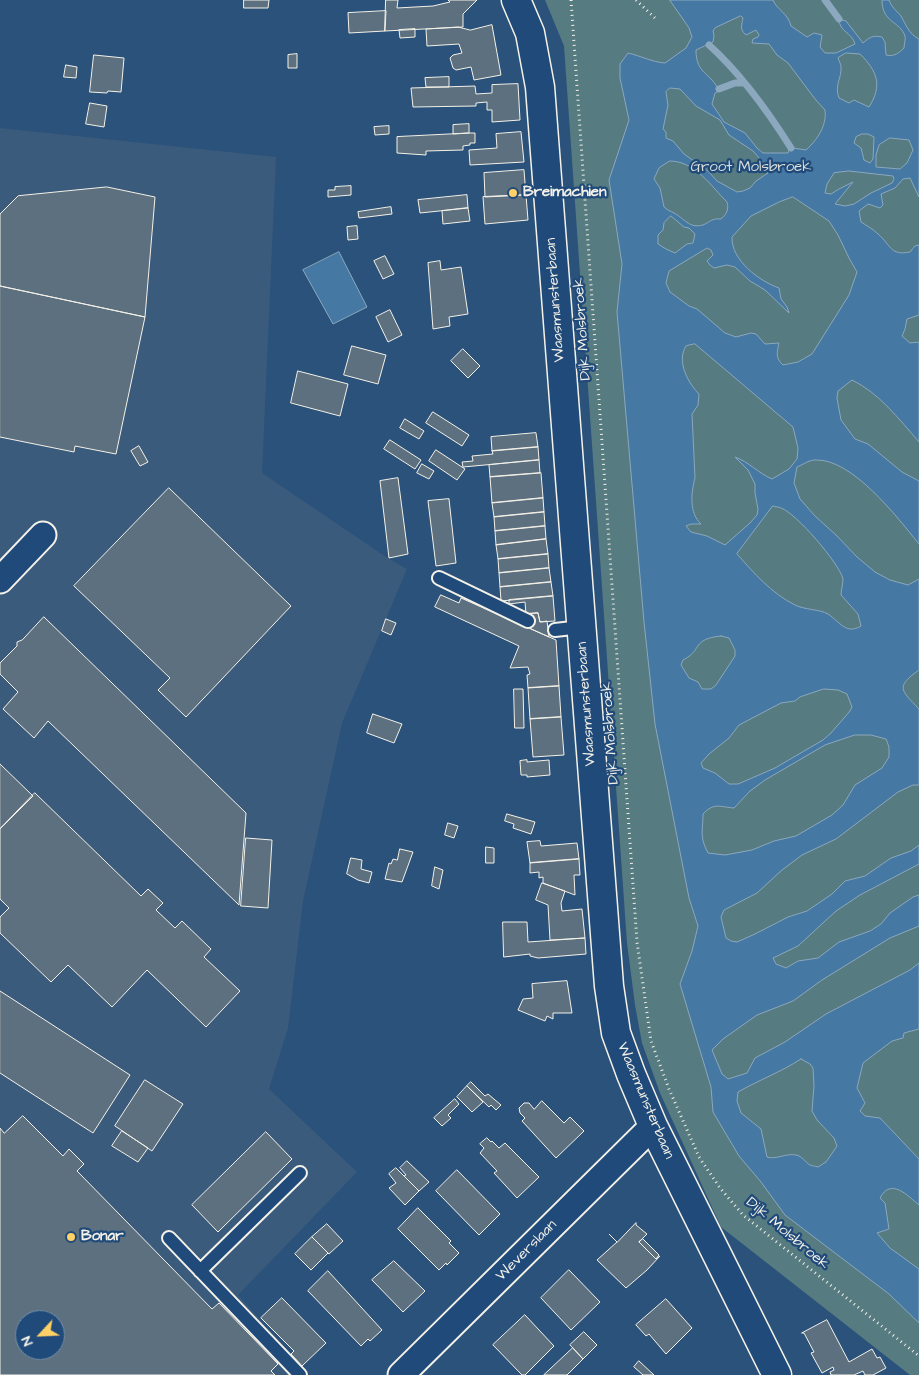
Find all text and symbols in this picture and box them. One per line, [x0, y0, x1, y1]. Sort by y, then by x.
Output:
park label: Groot Molsbroek [691, 159, 811, 177]
place label: Breimachien [523, 184, 606, 202]
marker: Breimachien [507, 187, 519, 199]
street label: Waasmunsterbaan [543, 237, 569, 363]
street label: Dijk Molsbroek [570, 277, 596, 381]
street label: Waasmunsterbaan [574, 641, 600, 767]
street label: Dijk Molsbroek [598, 681, 624, 785]
street label: Waasmunsterbaan [612, 1040, 678, 1162]
street label: Dijk Molsbroek [742, 1194, 832, 1274]
street label: Weverslaan [493, 1217, 561, 1285]
place label: Bonar [81, 1228, 124, 1246]
marker: Bonar [65, 1231, 77, 1243]
north arrow [15, 1310, 65, 1360]
text: N [16, 1333, 38, 1349]

